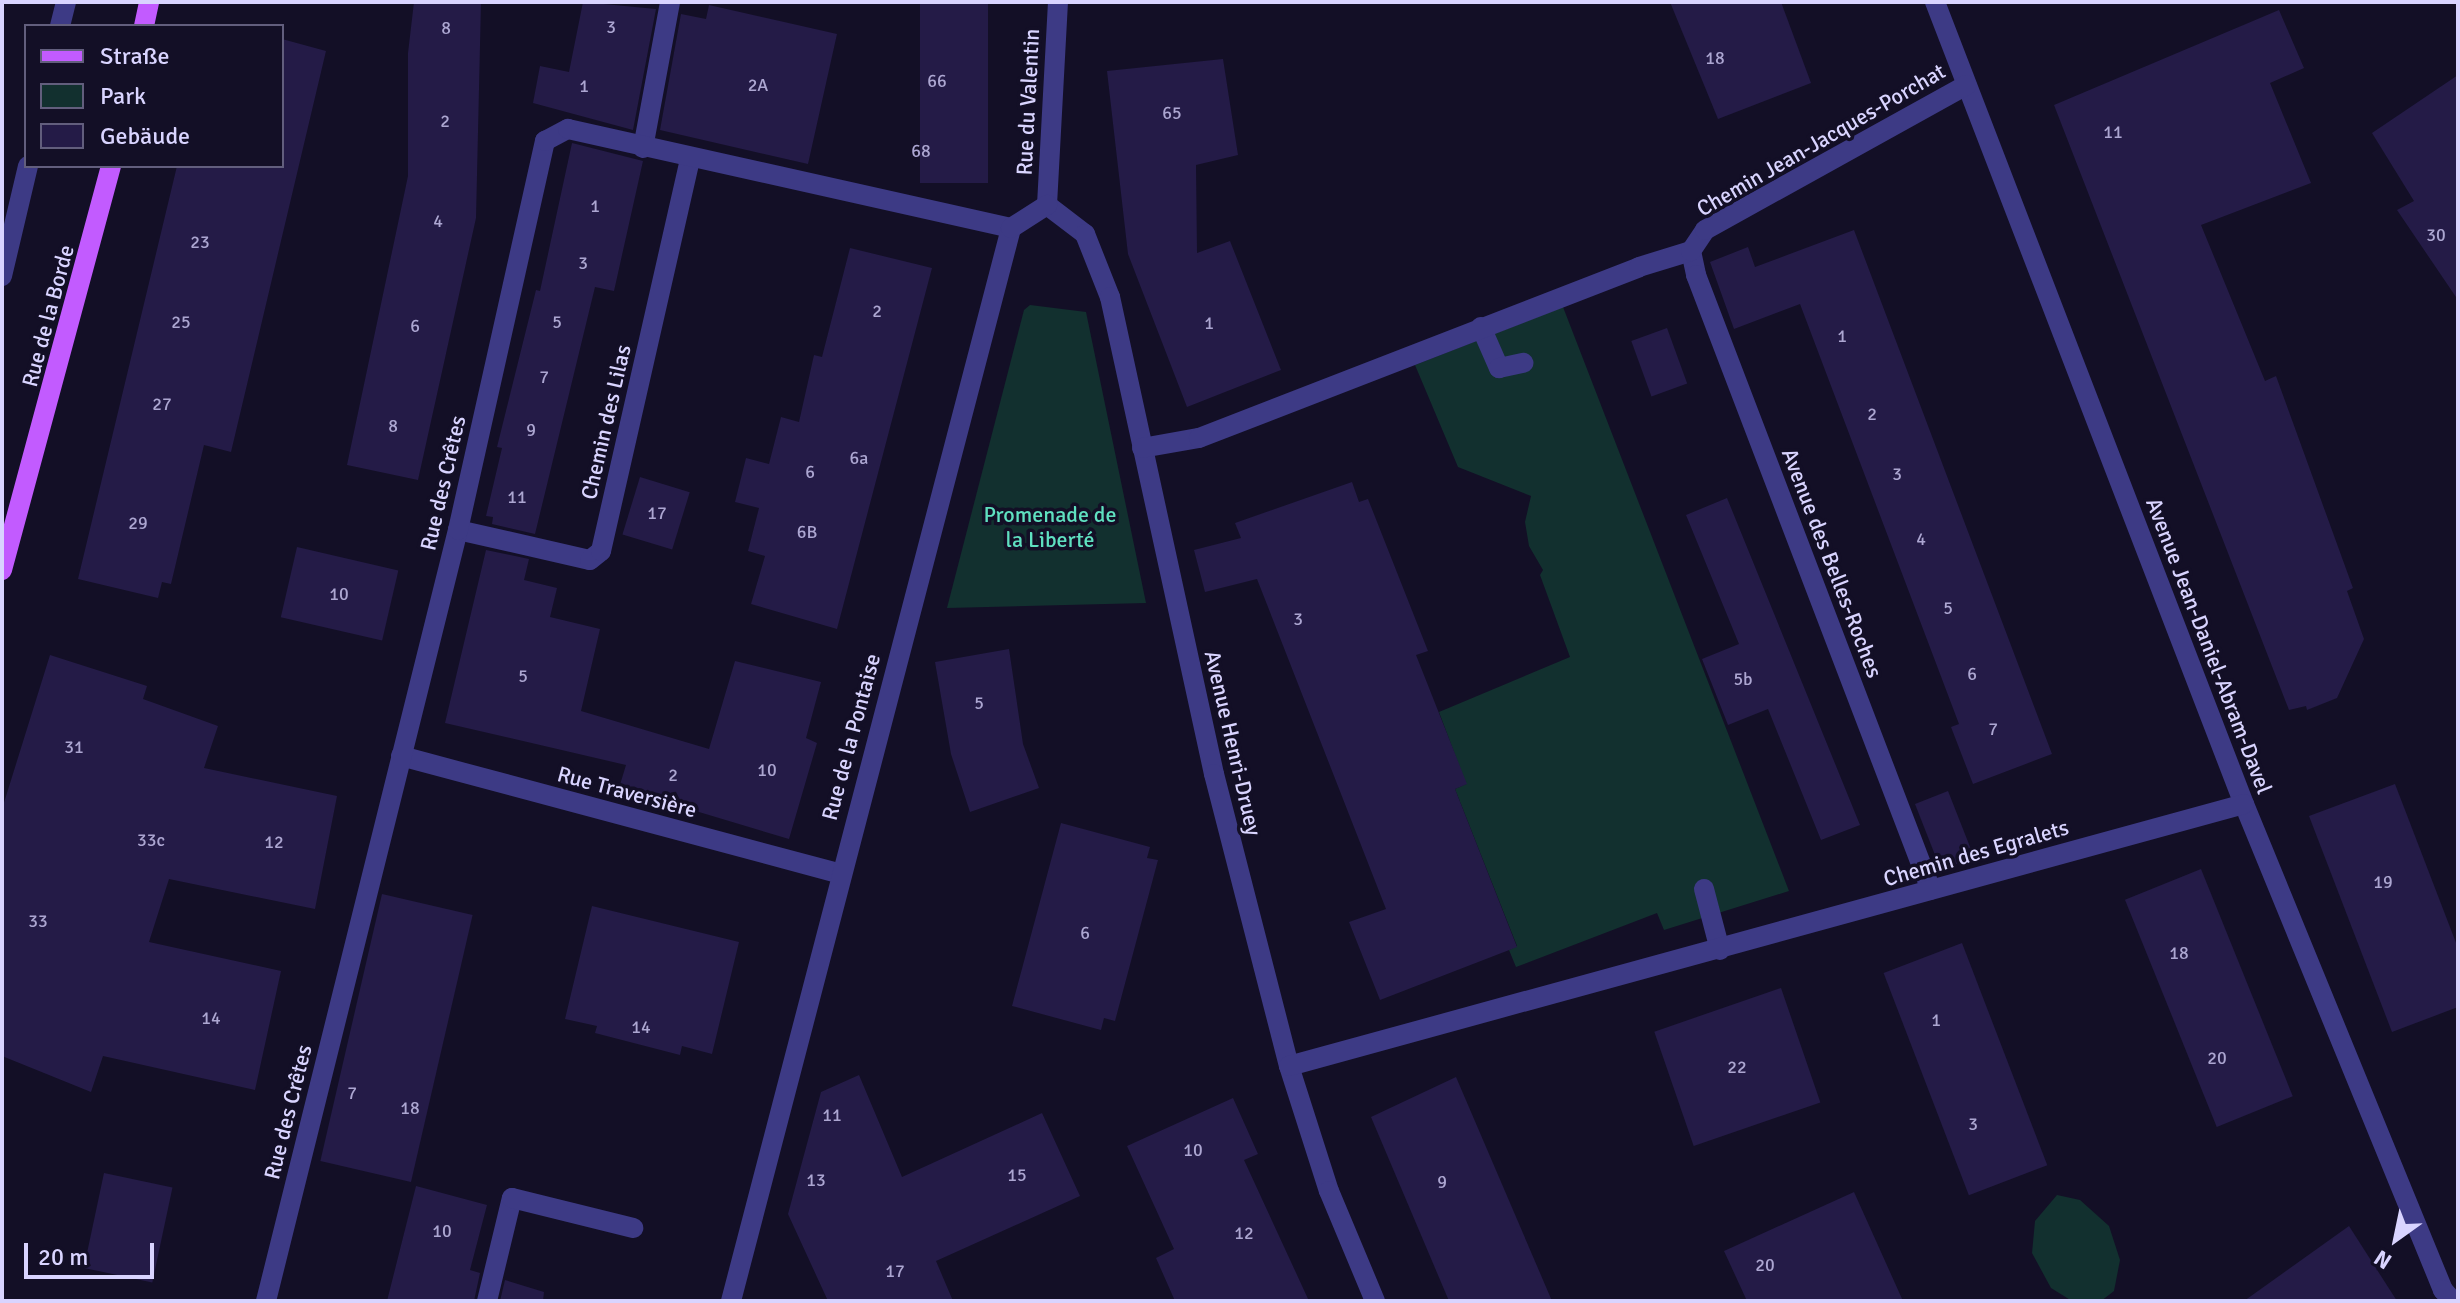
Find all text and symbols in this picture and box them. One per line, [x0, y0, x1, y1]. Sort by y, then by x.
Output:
house number: 3 [606, 16, 616, 38]
house number: 8 [441, 17, 451, 39]
legend [24, 24, 284, 168]
street label: Rue du Valentin [1011, 28, 1045, 176]
text: Straße [100, 41, 170, 71]
house number: 18 [1705, 47, 1725, 69]
street label: Chemin Jean-Jacques-Porchat [1692, 58, 1950, 222]
house number: 66 [927, 70, 947, 92]
house number: 2A [748, 74, 768, 96]
house number: 1 [579, 75, 589, 97]
text: Park [100, 81, 146, 111]
house number: 65 [1162, 102, 1182, 124]
house number: 2 [440, 110, 450, 132]
text: Gebäude [100, 121, 190, 151]
house number: 11 [2103, 121, 2123, 143]
house number: 68 [911, 140, 931, 162]
house number: 1 [590, 195, 600, 217]
house number: 4 [433, 210, 443, 232]
house number: 30 [2426, 224, 2446, 246]
house number: 23 [190, 231, 210, 253]
street label: Rue de la Borde [16, 242, 80, 390]
house number: 3 [578, 252, 588, 274]
house number: 2 [872, 300, 882, 322]
house number: 25 [171, 311, 191, 333]
house number: 5 [552, 311, 562, 333]
house number: 1 [1204, 312, 1214, 334]
house number: 6 [410, 315, 420, 337]
house number: 1 [1837, 325, 1847, 347]
street label: Chemin des Lilas [575, 342, 637, 502]
house number: 7 [539, 366, 549, 388]
house number: 27 [152, 393, 172, 415]
house number: 2 [1867, 403, 1877, 425]
street label: Rue des Crêtes [415, 413, 471, 553]
house number: 8 [388, 415, 398, 437]
house number: 9 [526, 419, 536, 441]
street label: Avenue des Belles-Roches [1776, 445, 1888, 681]
house number: 6a [850, 447, 868, 469]
house number: 6 [805, 461, 815, 483]
house number: 3 [1892, 463, 1902, 485]
house number: 11 [507, 486, 527, 508]
street label: Avenue Jean-Daniel-Abram-Davel [2140, 494, 2278, 798]
park label: Promenade de la Liberté [983, 501, 1117, 552]
house number: 17 [647, 502, 667, 524]
house number: 29 [128, 512, 148, 534]
house number: 6B [797, 521, 817, 543]
house number: 4 [1916, 528, 1926, 550]
house number: 10 [329, 583, 349, 605]
house number: 5 [1943, 597, 1953, 619]
house number: 3 [1293, 608, 1303, 630]
street label: Avenue Henri-Druey [1199, 648, 1267, 838]
street label: Rue de la Pontaise [816, 651, 886, 823]
house number: 6 [1967, 663, 1977, 685]
house number: 5 [518, 665, 528, 687]
house number: 5b [1733, 668, 1753, 690]
house number: 5 [974, 692, 984, 714]
house number: 7 [1988, 718, 1998, 740]
house number: 31 [64, 736, 84, 758]
house number: 10 [757, 759, 777, 781]
street label: Rue Traversière [554, 761, 700, 823]
house number: 2 [668, 764, 678, 786]
street label: Chemin des Egralets [1880, 814, 2072, 892]
house number: 33c [137, 829, 165, 851]
house number: 12 [264, 831, 284, 853]
house number: 19 [2373, 871, 2393, 893]
house number: 33 [28, 910, 48, 932]
house number: 6 [1080, 922, 1090, 944]
house number: 18 [2169, 942, 2189, 964]
house number: 14 [201, 1007, 221, 1029]
house number: 1 [1931, 1009, 1941, 1031]
house number: 14 [631, 1016, 651, 1038]
street label: Rue des Crêtes [259, 1042, 317, 1182]
house number: 20 [2207, 1047, 2227, 1069]
house number: 22 [1727, 1056, 1747, 1078]
house number: 7 [347, 1082, 357, 1104]
house number: 18 [400, 1097, 420, 1119]
house number: 11 [822, 1104, 842, 1126]
house number: 3 [1968, 1113, 1978, 1135]
house number: 10 [1183, 1139, 1203, 1161]
house number: 15 [1007, 1164, 1027, 1186]
house number: 13 [806, 1169, 826, 1191]
house number: 9 [1437, 1171, 1447, 1193]
north arrow [2356, 1199, 2436, 1279]
house number: 10 [432, 1220, 452, 1242]
house number: 12 [1234, 1222, 1254, 1244]
scale bar [28, 1227, 158, 1277]
text: 20 m [38, 1242, 88, 1272]
text: N [2369, 1244, 2396, 1275]
house number: 20 [1755, 1254, 1775, 1276]
house number: 17 [885, 1260, 905, 1282]

